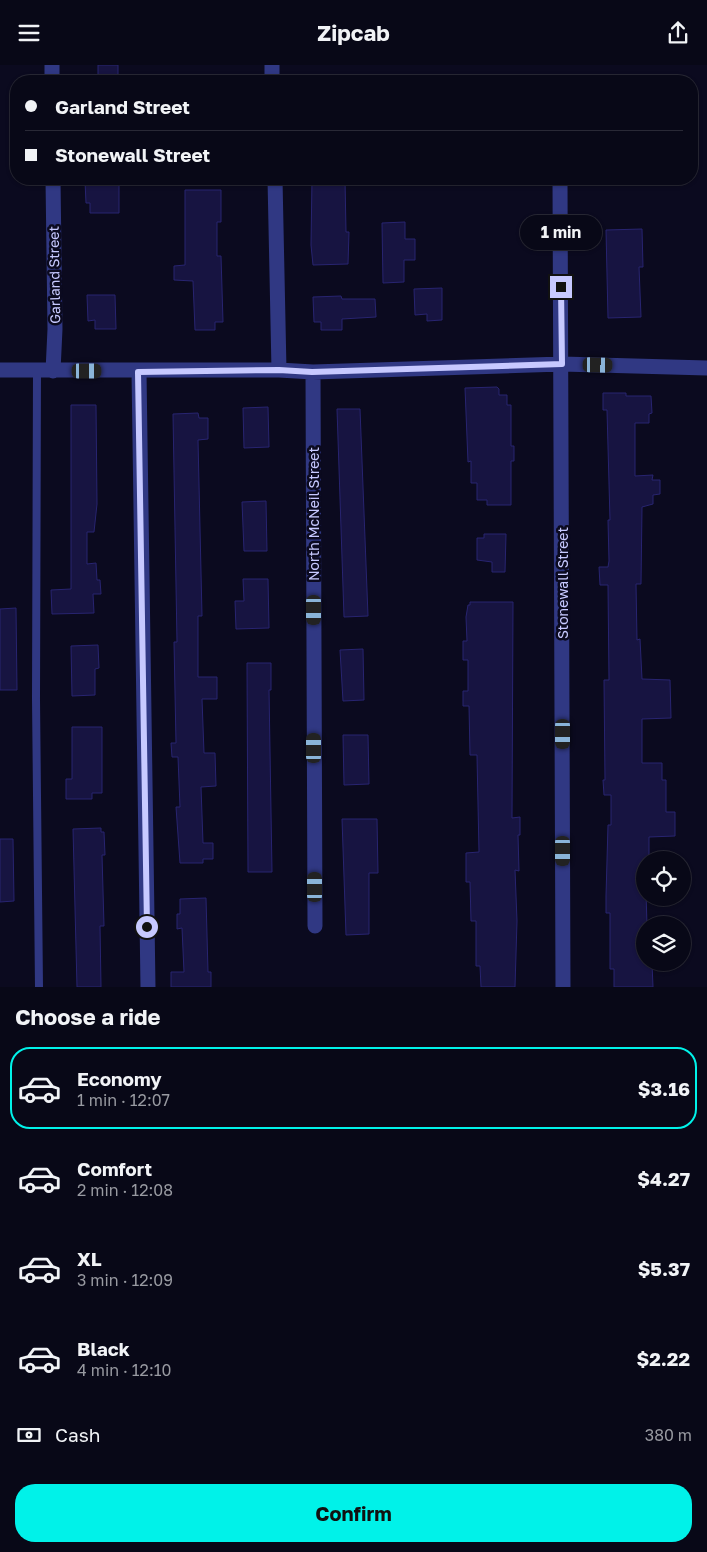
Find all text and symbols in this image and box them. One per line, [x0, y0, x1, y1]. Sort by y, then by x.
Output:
icon: menu [15, 19, 43, 47]
text: Zipcab [317, 19, 390, 46]
icon: share [664, 19, 692, 47]
text: Garland Street [55, 95, 190, 118]
text: Stonewall Street [55, 143, 210, 166]
callout: 1 min [520, 215, 602, 249]
text: 1 min [541, 222, 581, 242]
street label: Garland Street [45, 226, 63, 324]
route end [550, 276, 572, 298]
car [582, 357, 613, 373]
car [72, 364, 102, 379]
street label: North McNeil Street [305, 447, 322, 581]
street label: Stonewall Street [554, 527, 571, 639]
car [306, 595, 321, 625]
car [555, 719, 570, 749]
car [306, 733, 321, 763]
car [555, 836, 570, 866]
map controls [636, 851, 691, 971]
button: locate [636, 851, 691, 906]
car [307, 872, 322, 902]
route start [136, 916, 158, 938]
button: layers [636, 916, 691, 971]
text: Choose a ride [15, 1003, 161, 1030]
icon: car [17, 1066, 62, 1111]
text: Economy [77, 1067, 162, 1090]
text: $3.16 [638, 1077, 690, 1100]
text: 1 min · 12:07 [77, 1090, 170, 1110]
icon: car [17, 1156, 62, 1201]
text: Comfort [77, 1157, 152, 1180]
text: $4.27 [637, 1167, 690, 1190]
text: 2 min · 12:08 [77, 1180, 173, 1200]
icon: car [17, 1246, 62, 1291]
text: XL [77, 1247, 102, 1270]
text: $5.37 [638, 1257, 690, 1280]
text: 3 min · 12:09 [77, 1270, 173, 1290]
icon: car [17, 1336, 62, 1381]
text: Black [77, 1337, 130, 1360]
text: $2.22 [636, 1347, 690, 1370]
text: 4 min · 12:10 [77, 1360, 171, 1380]
icon: cash [15, 1421, 43, 1449]
text: Cash [55, 1423, 100, 1446]
text: 380 m [645, 1425, 692, 1445]
button: Confirm [15, 1484, 692, 1542]

